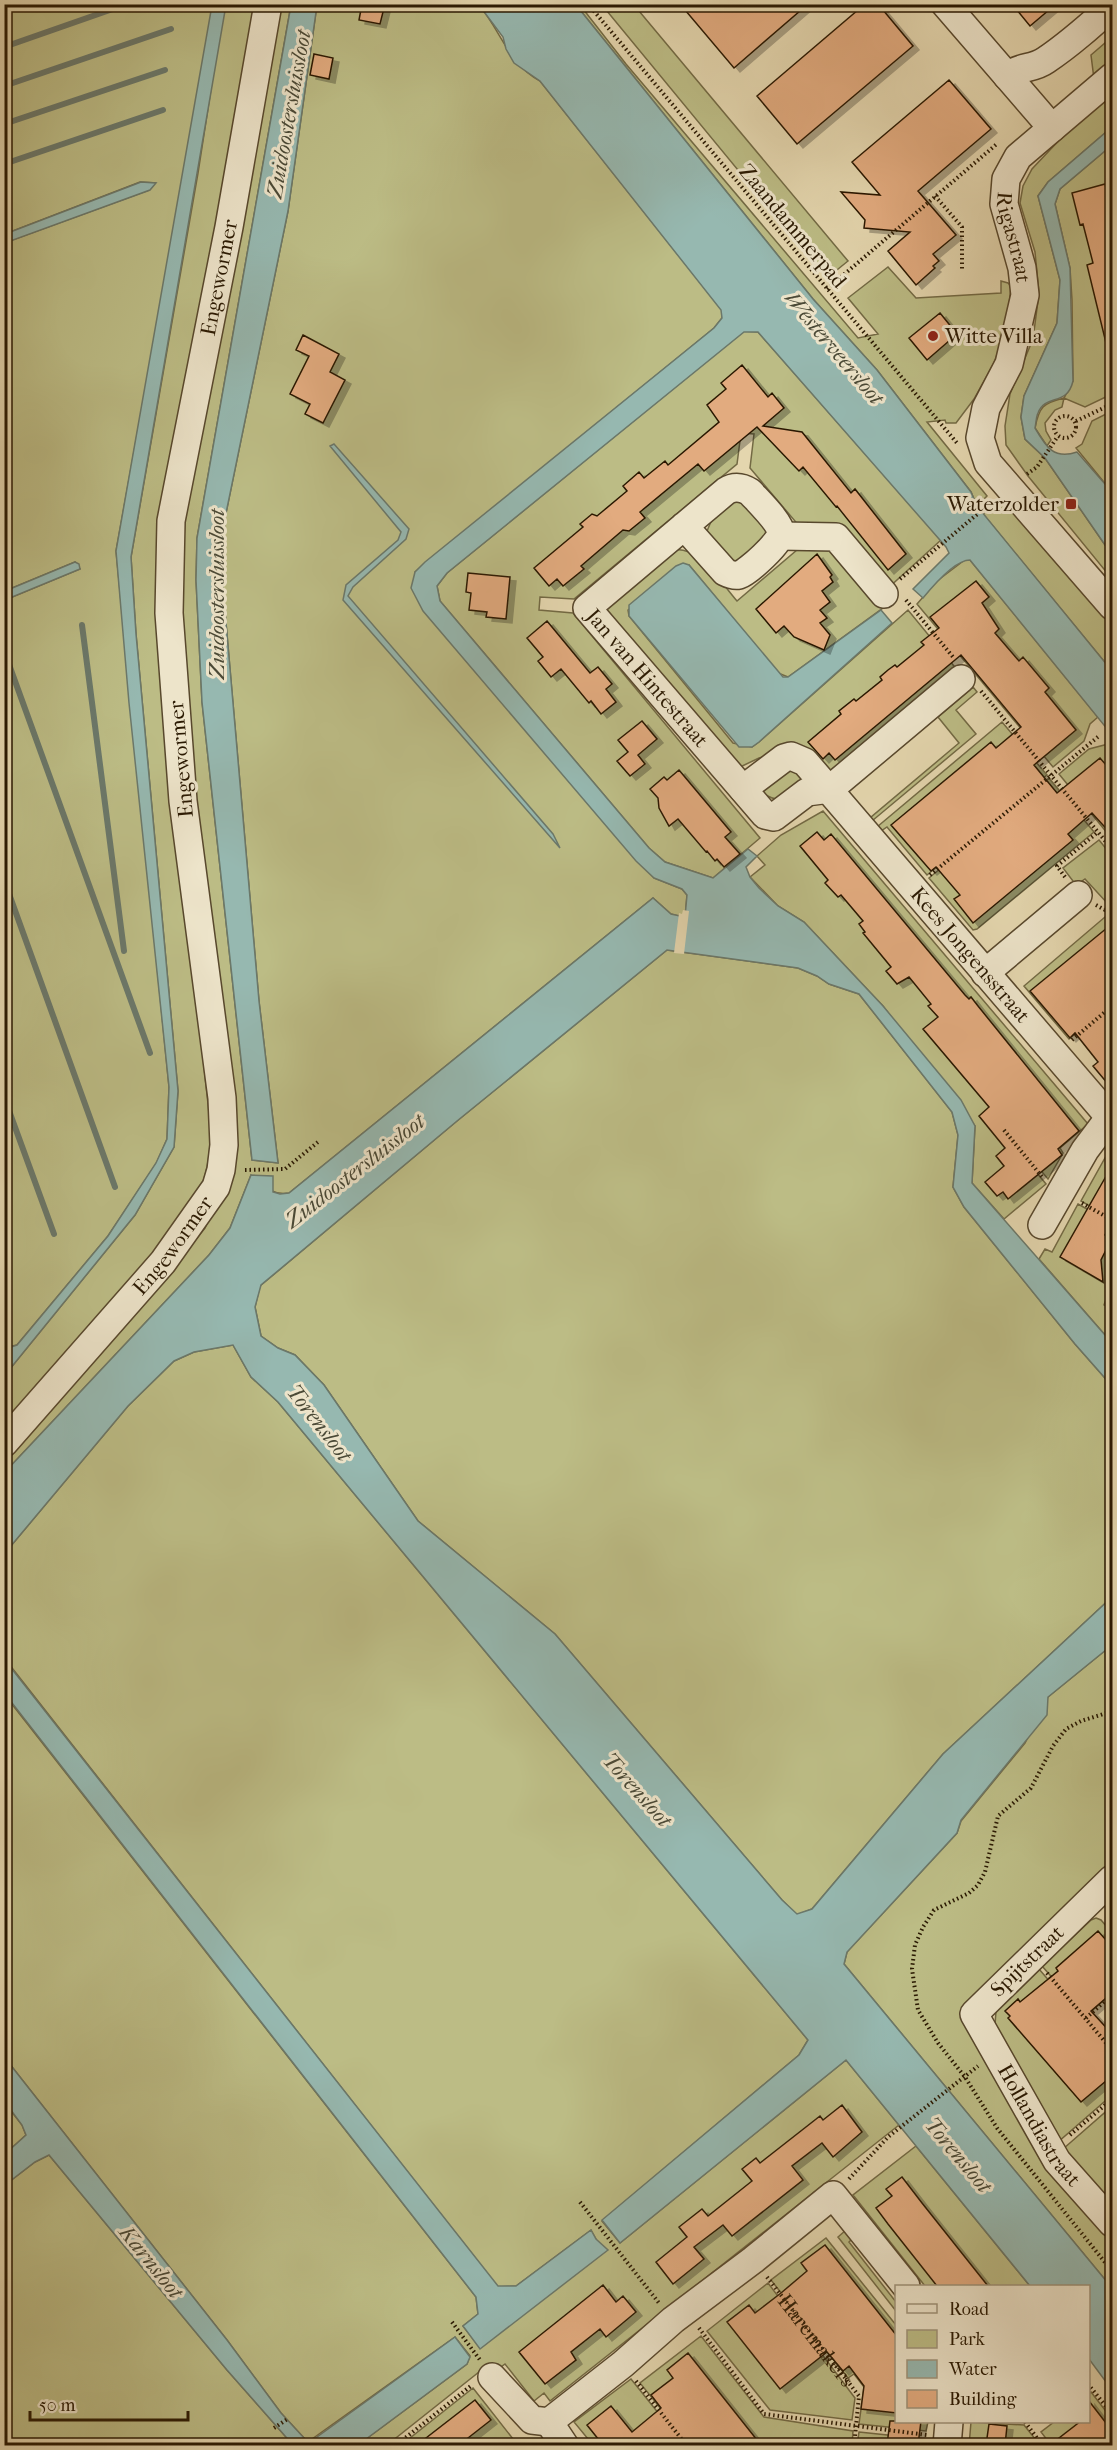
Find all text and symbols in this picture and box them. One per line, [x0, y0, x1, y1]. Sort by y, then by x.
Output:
water label: Zuidoostersluissloot [261, 27, 317, 202]
street label: Zaandammerpad [734, 159, 852, 293]
street label: Rigastraat [992, 191, 1036, 284]
street label: Engewormer [196, 218, 242, 338]
water label: Westerveersloot [779, 286, 890, 411]
place label: Witte Villa [944, 324, 1043, 348]
marker: Witte Villa [926, 329, 940, 343]
place label: Waterzolder [946, 492, 1059, 516]
marker: Waterzolder [1064, 497, 1078, 511]
water label: Zuidoostersluissloot [204, 508, 230, 681]
street label: Jan van Hintestraat [580, 603, 714, 752]
street label: Engewormer [164, 699, 198, 819]
street label: Kees Jongensstraat [906, 882, 1035, 1028]
water label: Zuidoostersluissloot [278, 1108, 431, 1235]
street label: Engewormer [128, 1191, 218, 1300]
water label: Torensloot [281, 1379, 358, 1468]
water label: Torensloot [597, 1747, 678, 1833]
street label: Spijtstraat [985, 1920, 1069, 2002]
street label: Hollandiastraat [993, 2060, 1086, 2191]
water label: Torensloot [919, 2112, 998, 2199]
water label: Karnsloot [112, 2218, 189, 2305]
legend [895, 2285, 1090, 2423]
street label: Haremakers [773, 2289, 859, 2391]
text: Road [949, 2299, 989, 2320]
text: Park [949, 2329, 986, 2350]
text: Water [948, 2359, 997, 2380]
scale bar [30, 2384, 188, 2422]
text: Building [949, 2389, 1017, 2410]
text: 50 m [39, 2395, 76, 2416]

